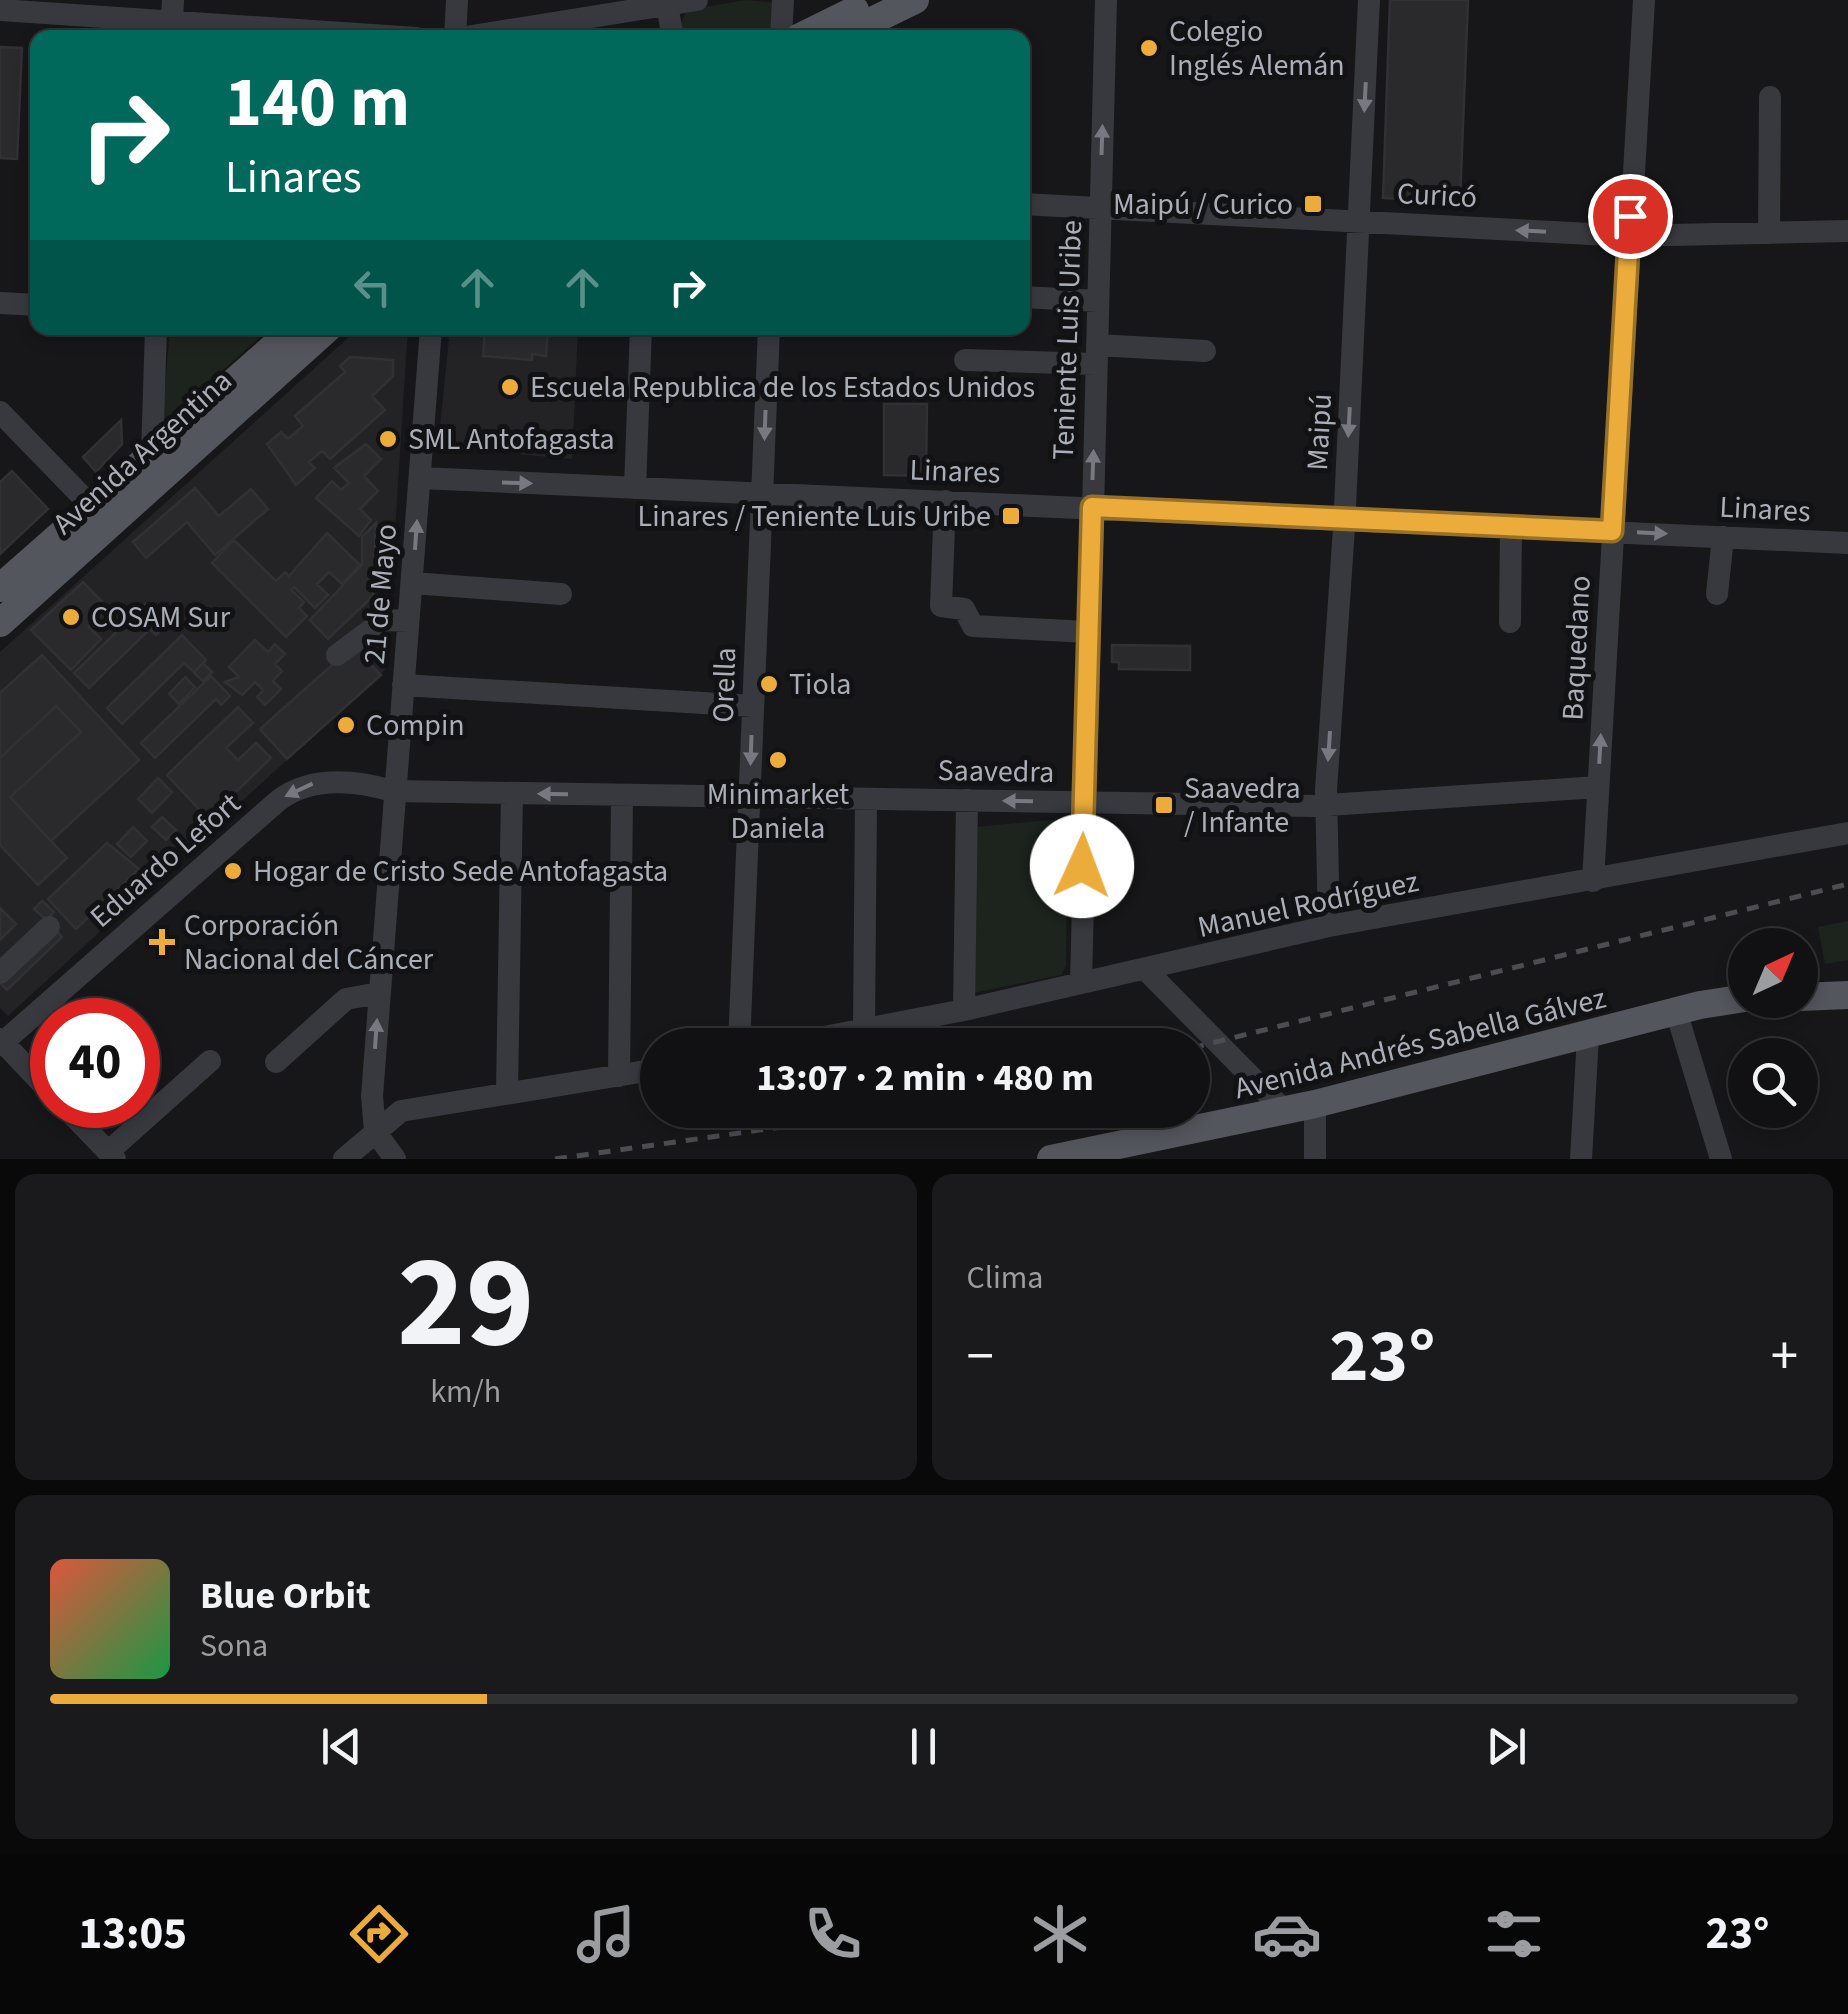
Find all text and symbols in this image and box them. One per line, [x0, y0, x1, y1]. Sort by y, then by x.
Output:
place label: Colegio Inglés Alemán [1169, 10, 1345, 87]
marker: Colegio Inglés Alemán [1138, 37, 1160, 59]
text: 140 m [225, 53, 410, 153]
icon: right [60, 70, 190, 200]
one-way arrow [1356, 82, 1372, 114]
one-way arrow [1095, 124, 1111, 156]
text: Linares [225, 146, 362, 210]
street label: Curicó [1396, 172, 1478, 219]
pin [1588, 174, 1673, 259]
place label: Maipú / Curico [1113, 183, 1293, 226]
icon: arrive [1603, 189, 1658, 244]
marker: Maipú / Curico [1302, 193, 1324, 215]
street label: Teniente Luis Uribe [1042, 219, 1093, 461]
one-way arrow [1515, 222, 1547, 238]
icon: left [345, 260, 400, 315]
icon: ahead [450, 260, 505, 315]
icon: ahead [555, 260, 610, 315]
icon: right [660, 260, 715, 315]
street label: Avenida Argentina [43, 360, 241, 545]
place label: Escuela Republica de los Estados Unidos [530, 366, 1035, 409]
marker: Escuela Republica de los Estados Unidos [499, 376, 521, 398]
street label: Maipú [1296, 392, 1343, 472]
one-way arrow [1341, 407, 1357, 439]
one-way arrow [756, 409, 772, 441]
place label: SML Antofagasta [408, 418, 615, 461]
marker: SML Antofagasta [377, 428, 399, 450]
street label: Linares [909, 448, 1001, 495]
one-way arrow [1086, 449, 1102, 481]
one-way arrow [502, 475, 533, 491]
street label: Linares [1718, 486, 1812, 533]
place label: Linares / Teniente Luis Uribe [638, 495, 991, 538]
marker: Linares / Teniente Luis Uribe [1000, 505, 1022, 527]
one-way arrow [408, 519, 424, 551]
street label: 21 de Mayo [353, 522, 408, 666]
one-way arrow [1637, 525, 1669, 541]
street label: Baquedano [1551, 574, 1602, 722]
place label: COSAM Sur [91, 596, 231, 639]
marker: COSAM Sur [60, 606, 82, 628]
street label: Orella [702, 647, 747, 723]
place label: Tiola [789, 663, 852, 706]
marker: Tiola [758, 673, 780, 695]
place label: Compin [366, 704, 465, 747]
marker: Compin [335, 714, 357, 736]
one-way arrow [1321, 731, 1337, 763]
one-way arrow [1592, 732, 1608, 764]
one-way arrow [743, 734, 759, 766]
marker: Minimarket Daniela [767, 749, 789, 771]
street label: Saavedra [937, 749, 1055, 794]
place label: Saavedra / Infante [1184, 767, 1301, 844]
place label: Minimarket Daniela [707, 773, 849, 850]
one-way arrow [284, 781, 313, 798]
street label: Eduardo Lefort [81, 783, 250, 938]
one-way arrow [537, 785, 569, 801]
one-way arrow [1002, 793, 1034, 809]
marker: Saavedra / Infante [1153, 794, 1175, 816]
position arrow [1030, 814, 1134, 918]
place label: Hogar de Cristo Sede Antofagasta [253, 850, 668, 893]
marker: Hogar de Cristo Sede Antofagasta [222, 860, 244, 882]
street label: Manuel Rodríguez [1194, 860, 1422, 949]
place label: Corporación Nacional del Cáncer [184, 904, 434, 981]
north arrow [1728, 928, 1818, 1018]
map controls [1728, 928, 1818, 1128]
marker: Corporación Nacional del Cáncer [149, 929, 175, 955]
street label: Avenida Andrés Sabella Gálvez [1230, 977, 1610, 1110]
speed limit sign: 40 [30, 998, 160, 1128]
one-way arrow [368, 1017, 384, 1049]
button: search [1728, 1038, 1818, 1128]
text: 13:07 · 2 min · 480 m [756, 1051, 1094, 1105]
text: 29 [397, 1211, 534, 1396]
text: Clima [967, 1255, 1043, 1301]
text: 23° [1329, 1303, 1436, 1410]
text: − [967, 1318, 994, 1396]
text: + [1771, 1318, 1798, 1396]
text: km/h [430, 1369, 501, 1415]
text: Blue Orbit [200, 1569, 371, 1623]
text: Sona [200, 1623, 268, 1669]
icon: previous [314, 1719, 369, 1774]
icon: pause [896, 1719, 951, 1774]
icon: next [1479, 1719, 1534, 1774]
icon: directions [344, 1899, 414, 1969]
icon: music [571, 1899, 641, 1969]
icon: phone [798, 1899, 868, 1969]
icon: climate [1025, 1899, 1095, 1969]
icon: car [1252, 1899, 1322, 1969]
icon: filters [1479, 1899, 1549, 1969]
text: 13:05 [78, 1902, 187, 1966]
text: 23° [1706, 1902, 1770, 1966]

